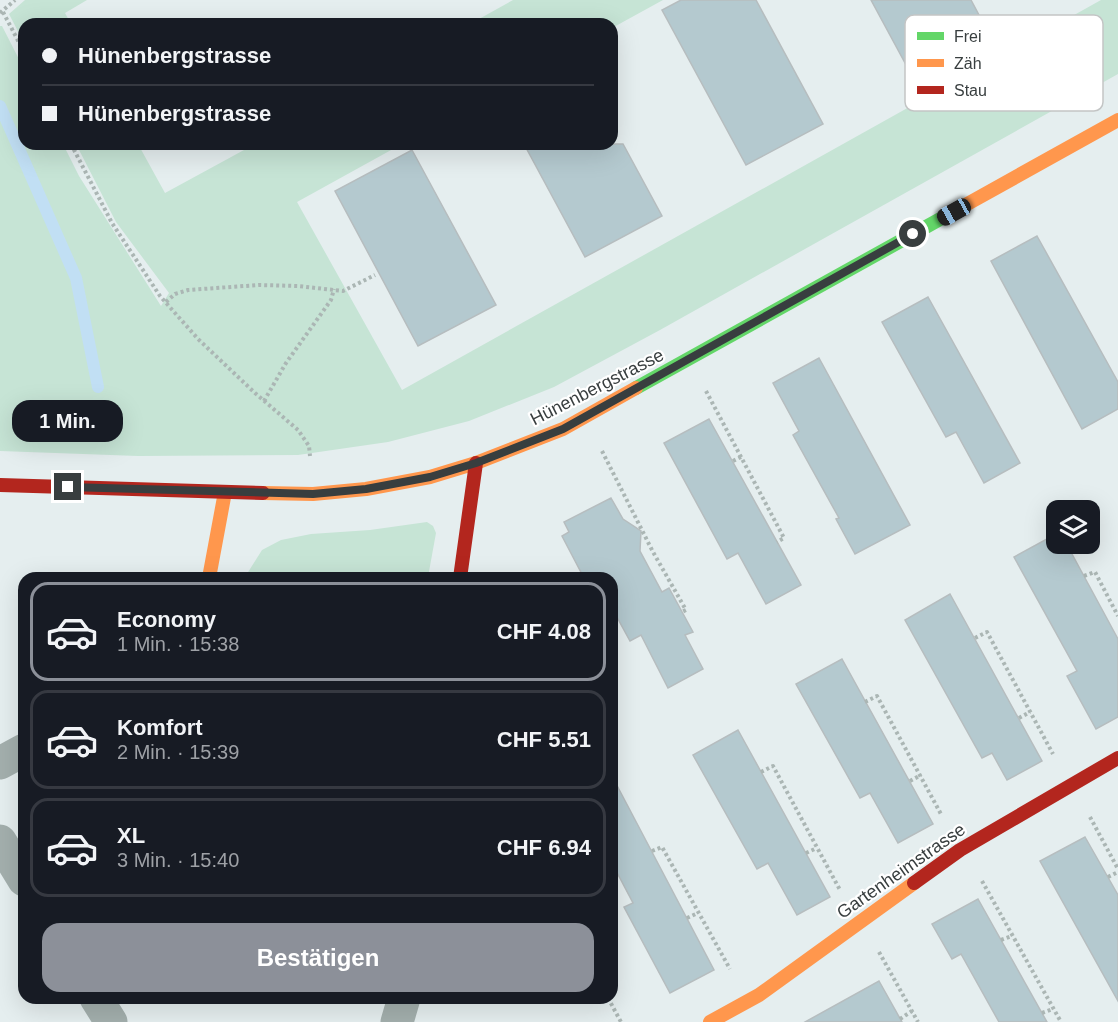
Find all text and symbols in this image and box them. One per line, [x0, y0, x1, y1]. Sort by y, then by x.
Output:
legend [905, 15, 1103, 111]
text: Frei [954, 28, 982, 45]
text: Hünenbergstrasse [78, 43, 271, 68]
text: Zäh [954, 55, 982, 72]
text: Stau [954, 82, 987, 99]
text: Hünenbergstrasse [78, 101, 271, 126]
car [934, 195, 974, 229]
route start [899, 220, 926, 247]
street label: Hünenbergstrasse [527, 345, 667, 429]
callout: 1 Min. [13, 400, 124, 442]
text: 1 Min. [39, 410, 96, 432]
route end [54, 473, 81, 500]
map controls [1046, 500, 1100, 554]
button: layers [1046, 500, 1100, 554]
icon: car [45, 605, 99, 659]
text: Economy [117, 607, 216, 632]
text: CHF 4.08 [497, 619, 591, 644]
text: 1 Min. · 15:38 [117, 633, 239, 655]
icon: car [45, 713, 99, 767]
text: Komfort [117, 715, 203, 740]
text: CHF 5.51 [497, 727, 591, 752]
text: 2 Min. · 15:39 [117, 741, 239, 763]
street label: Gartenheimstrasse [833, 819, 969, 923]
icon: car [45, 821, 99, 875]
text: XL [117, 823, 145, 848]
text: CHF 6.94 [497, 835, 591, 860]
text: 3 Min. · 15:40 [117, 849, 239, 871]
button: Bestätigen [42, 923, 594, 992]

